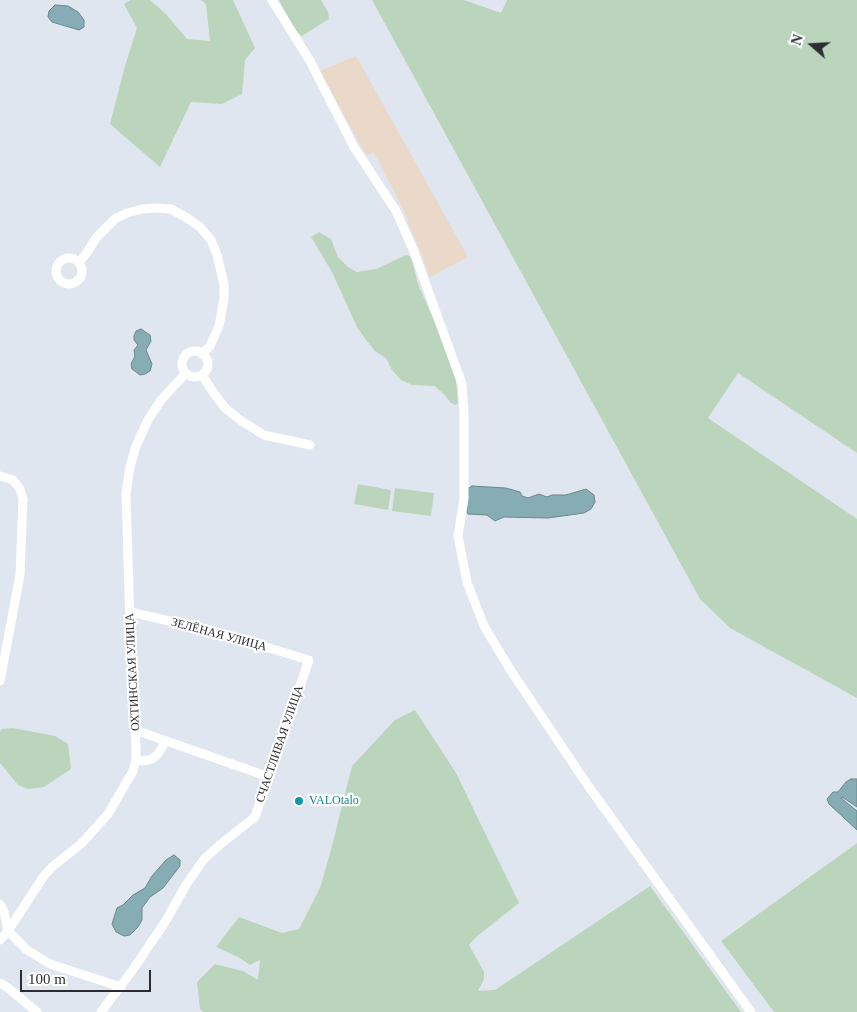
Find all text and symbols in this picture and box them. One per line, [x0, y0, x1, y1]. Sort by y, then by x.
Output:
north arrow [787, 20, 837, 70]
text: N [789, 33, 806, 47]
street label: ОХТИНСКАЯ УЛИЦА [123, 613, 143, 731]
street label: ЗЕЛЁНАЯ УЛИЦА [170, 615, 268, 655]
street label: СЧАСТЛИВАЯ УЛИЦА [253, 683, 307, 805]
place label: VALOtalo [309, 794, 359, 808]
marker: VALOtalo [293, 795, 305, 807]
scale bar [22, 960, 154, 992]
text: 100 m [28, 971, 66, 987]

